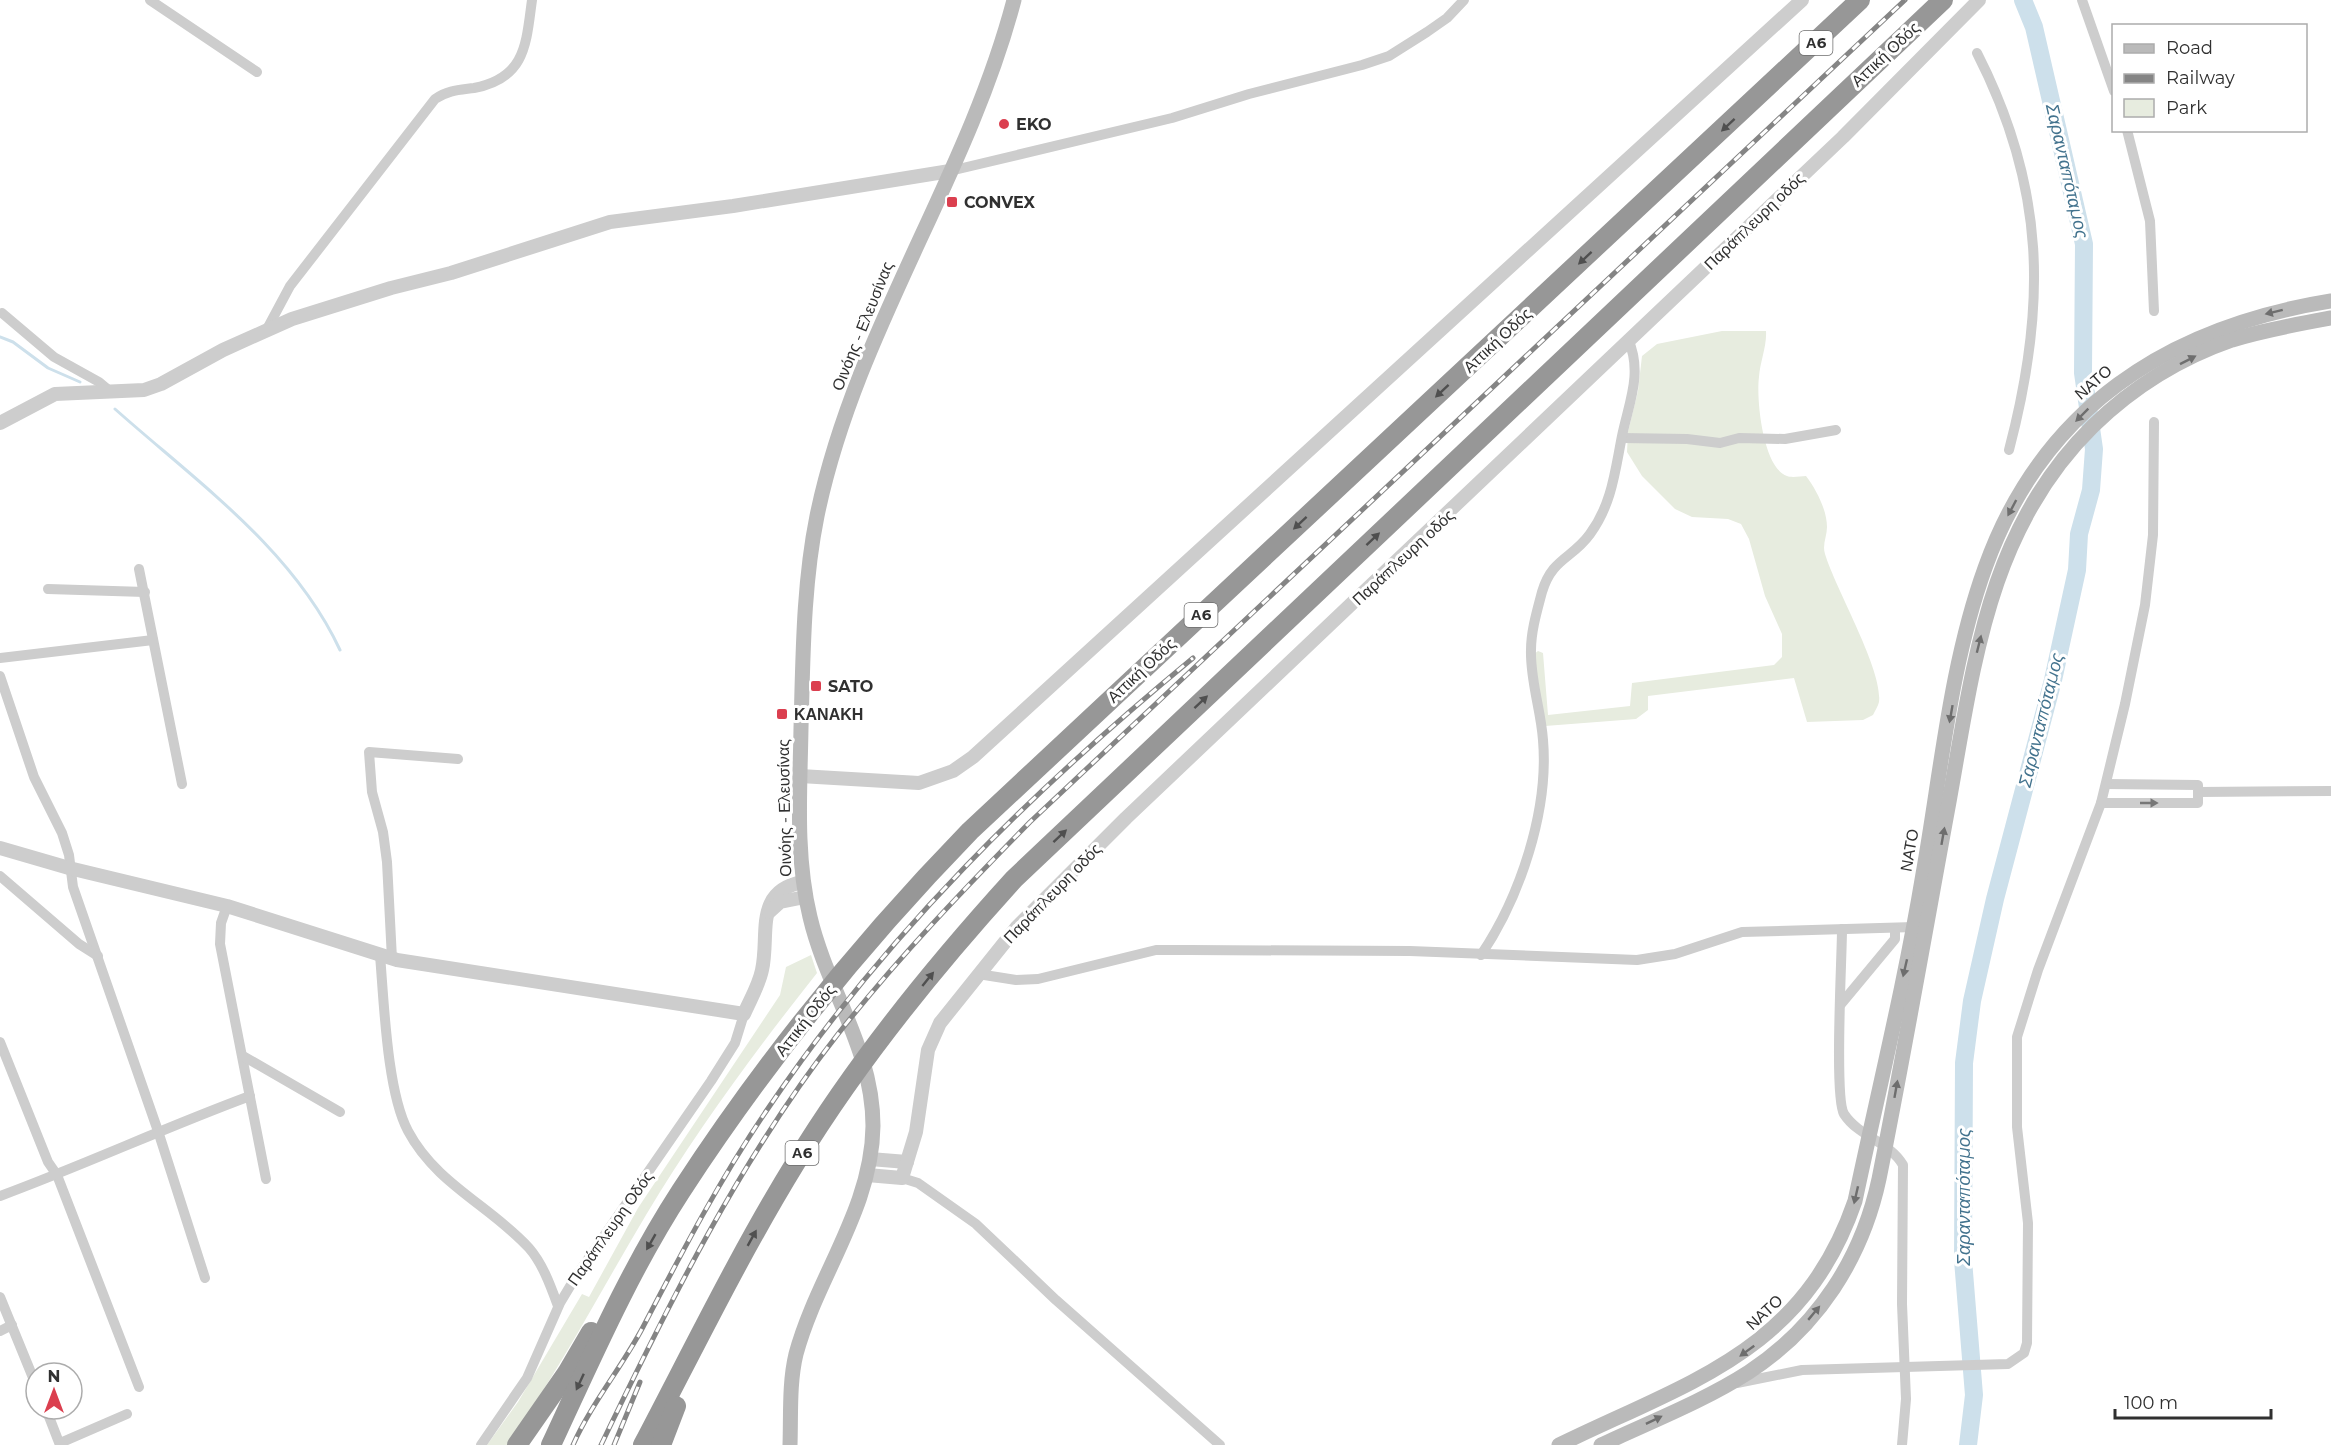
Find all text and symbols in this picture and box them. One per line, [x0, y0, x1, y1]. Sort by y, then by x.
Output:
street label: Αττική Οδός [1847, 18, 1923, 91]
legend [2112, 24, 2307, 132]
road number: Α6 [1800, 31, 1832, 55]
text: Road [2166, 37, 2213, 59]
text: Railway [2166, 67, 2235, 89]
text: Park [2166, 97, 2207, 119]
water label: Σαρανταπόταμος [2041, 100, 2093, 241]
place label: EKO [1016, 115, 1051, 134]
marker: EKO [997, 117, 1011, 131]
one-way arrow [1721, 118, 1736, 132]
street label: Παράπλευρη οδός [1700, 169, 1809, 274]
place label: CONVEX [964, 193, 1036, 212]
marker: CONVEX [945, 195, 959, 209]
one-way arrow [1578, 251, 1593, 265]
street label: Οινόης - Ελευσίνας [828, 259, 897, 394]
street label: Αττική Οδός [1459, 304, 1535, 377]
one-way arrow [2264, 307, 2283, 317]
one-way arrow [2179, 355, 2196, 364]
street label: ΝΑΤΟ [2071, 361, 2116, 404]
one-way arrow [1436, 383, 1450, 397]
one-way arrow [2075, 408, 2089, 422]
one-way arrow [2007, 500, 2017, 517]
street label: Παράπλευρη οδός [1349, 505, 1458, 609]
one-way arrow [1292, 516, 1307, 530]
one-way arrow [1366, 532, 1380, 546]
road number: Α6 [1184, 603, 1218, 627]
street label: Αττική Οδός [1103, 634, 1179, 707]
one-way arrow [1975, 635, 1985, 653]
water label: Σαρανταπόταμος [2013, 650, 2068, 790]
place label: SATO [828, 677, 873, 696]
marker: SATO [809, 679, 823, 693]
one-way arrow [1194, 695, 1208, 709]
place label: ΚΑΝΑΚΗ [794, 705, 863, 724]
one-way arrow [1946, 705, 1955, 724]
marker: ΚΑΝΑΚΗ [775, 707, 789, 721]
street label: Οινόης - Ελευσίνας [774, 739, 795, 877]
one-way arrow [2140, 798, 2159, 808]
one-way arrow [1938, 826, 1947, 845]
street label: ΝΑΤΟ [1896, 827, 1923, 873]
one-way arrow [1052, 829, 1066, 843]
street label: Παράπλευρη οδός [1000, 839, 1105, 947]
one-way arrow [1900, 959, 1909, 978]
one-way arrow [921, 972, 934, 987]
street label: Αττική Οδός [771, 980, 840, 1060]
one-way arrow [1892, 1080, 1901, 1099]
water label: Σαρανταπόταμος [1953, 1128, 1975, 1267]
road number: Α6 [786, 1141, 818, 1165]
street label: Παράπλευρη Οδός [564, 1167, 657, 1289]
one-way arrow [1851, 1185, 1861, 1204]
one-way arrow [747, 1230, 757, 1247]
one-way arrow [646, 1234, 657, 1250]
street label: ΝΑΤΟ [1742, 1291, 1787, 1334]
one-way arrow [1808, 1305, 1821, 1321]
one-way arrow [1739, 1345, 1755, 1357]
north arrow [24, 1361, 84, 1421]
text: N [48, 1367, 60, 1386]
one-way arrow [575, 1374, 584, 1391]
scale bar [2115, 1382, 2271, 1420]
text: 100 m [2124, 1392, 2178, 1414]
one-way arrow [1645, 1415, 1662, 1424]

